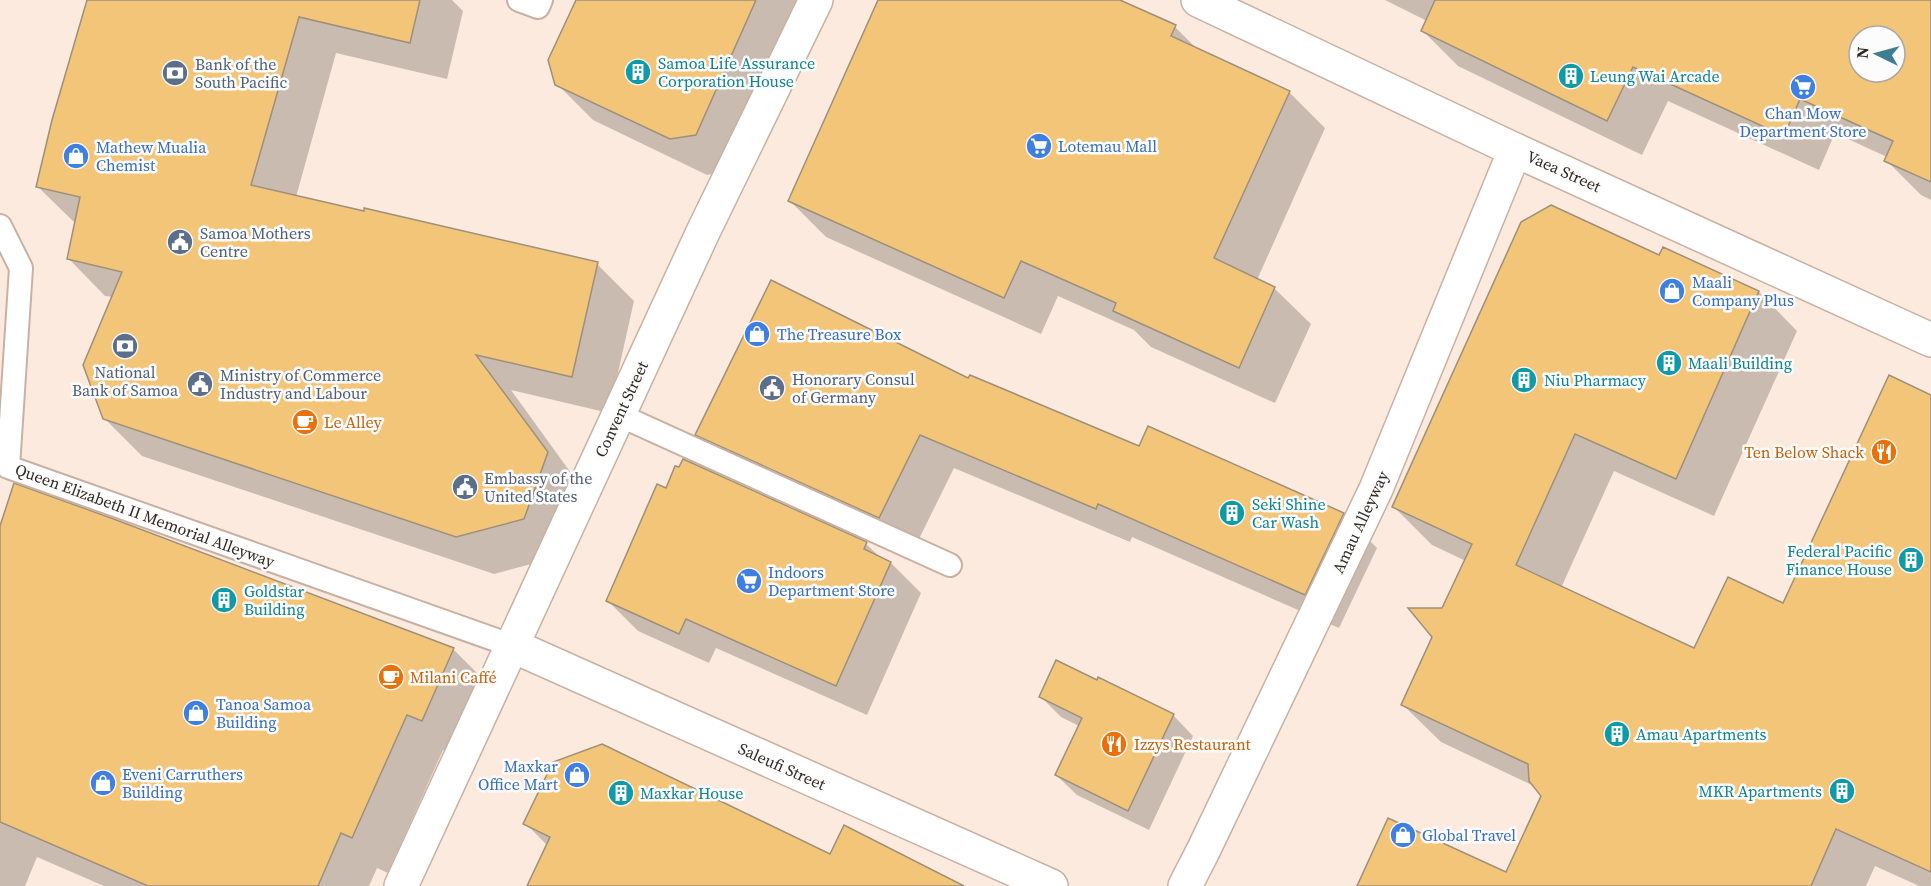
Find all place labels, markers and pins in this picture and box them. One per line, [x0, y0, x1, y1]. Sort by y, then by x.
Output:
place label: Samoa Life Assurance Corporation House [658, 52, 815, 92]
place label: Bank of the South Pacific [195, 53, 288, 93]
building icon: Samoa Life Assurance Corporation House [623, 57, 653, 87]
bank icon: Bank of the South Pacific [160, 58, 190, 88]
building icon: Leung Wai Arcade [1556, 61, 1586, 91]
place label: Leung Wai Arcade [1590, 65, 1720, 87]
supermarket icon: Chan Mow Department Store [1788, 72, 1818, 102]
place label: Chan Mow Department Store [1740, 102, 1866, 142]
supermarket icon: Lotemau Mall [1024, 131, 1054, 161]
place label: Lotemau Mall [1058, 135, 1157, 157]
place label: Mathew Mualia Chemist [96, 136, 207, 176]
shop icon: Mathew Mualia Chemist [61, 141, 91, 171]
place label: Samoa Mothers Centre [200, 222, 311, 262]
public building icon: Samoa Mothers Centre [165, 227, 195, 257]
place label: Maali Company Plus [1692, 271, 1794, 311]
shop icon: Maali Company Plus [1657, 276, 1687, 306]
shop icon: The Treasure Box [742, 319, 772, 349]
place label: The Treasure Box [777, 323, 902, 345]
bank icon: National Bank of Samoa [110, 331, 140, 361]
building icon: Maali Building [1654, 348, 1684, 378]
place label: Maali Building [1688, 352, 1792, 374]
place label: National Bank of Samoa [72, 361, 179, 401]
place label: Ministry of Commerce Industry and Labour [220, 364, 381, 404]
building icon: Niu Pharmacy [1509, 365, 1539, 395]
place label: Honorary Consul of Germany [792, 368, 915, 408]
public building icon: Ministry of Commerce Industry and Labour [185, 369, 215, 399]
place label: Niu Pharmacy [1544, 369, 1647, 391]
public building icon: Honorary Consul of Germany [757, 373, 787, 403]
cafe icon: Le Alley [290, 407, 320, 437]
place label: Le Alley [324, 411, 383, 433]
restaurant icon: Ten Below Shack [1869, 437, 1899, 467]
place label: Ten Below Shack [1744, 441, 1864, 463]
place label: Embassy of the United States [484, 467, 592, 507]
public building icon: Embassy of the United States [450, 472, 480, 502]
place label: Seki Shine Car Wash [1252, 493, 1326, 533]
building icon: Seki Shine Car Wash [1217, 498, 1247, 528]
place label: Federal Pacific Finance House [1786, 540, 1892, 580]
building icon: Federal Pacific Finance House [1896, 545, 1926, 575]
place label: Indoors Department Store [768, 561, 895, 601]
supermarket icon: Indoors Department Store [734, 566, 764, 596]
place label: Goldstar Building [244, 580, 305, 620]
building icon: Goldstar Building [209, 585, 239, 615]
cafe icon: Milani Caffé [376, 662, 406, 692]
place label: Milani Caffé [410, 666, 497, 688]
place label: Tanoa Samoa Building [216, 693, 312, 733]
shop icon: Tanoa Samoa Building [181, 698, 211, 728]
building icon: Amau Apartments [1602, 719, 1632, 749]
place label: Amau Apartments [1636, 723, 1766, 745]
restaurant icon: Izzys Restaurant [1099, 729, 1129, 759]
place label: Izzys Restaurant [1134, 733, 1252, 755]
place label: Maxkar Office Mart [478, 755, 559, 795]
shop icon: Maxkar Office Mart [562, 760, 592, 790]
place label: Eveni Carruthers Building [122, 763, 243, 803]
shop icon: Eveni Carruthers Building [88, 768, 118, 798]
building icon: MKR Apartments [1827, 776, 1857, 806]
building icon: Maxkar House [606, 778, 636, 808]
place label: MKR Apartments [1699, 780, 1822, 802]
place label: Maxkar House [640, 782, 743, 804]
shop icon: Global Travel [1388, 820, 1418, 850]
place label: Global Travel [1422, 824, 1516, 846]

